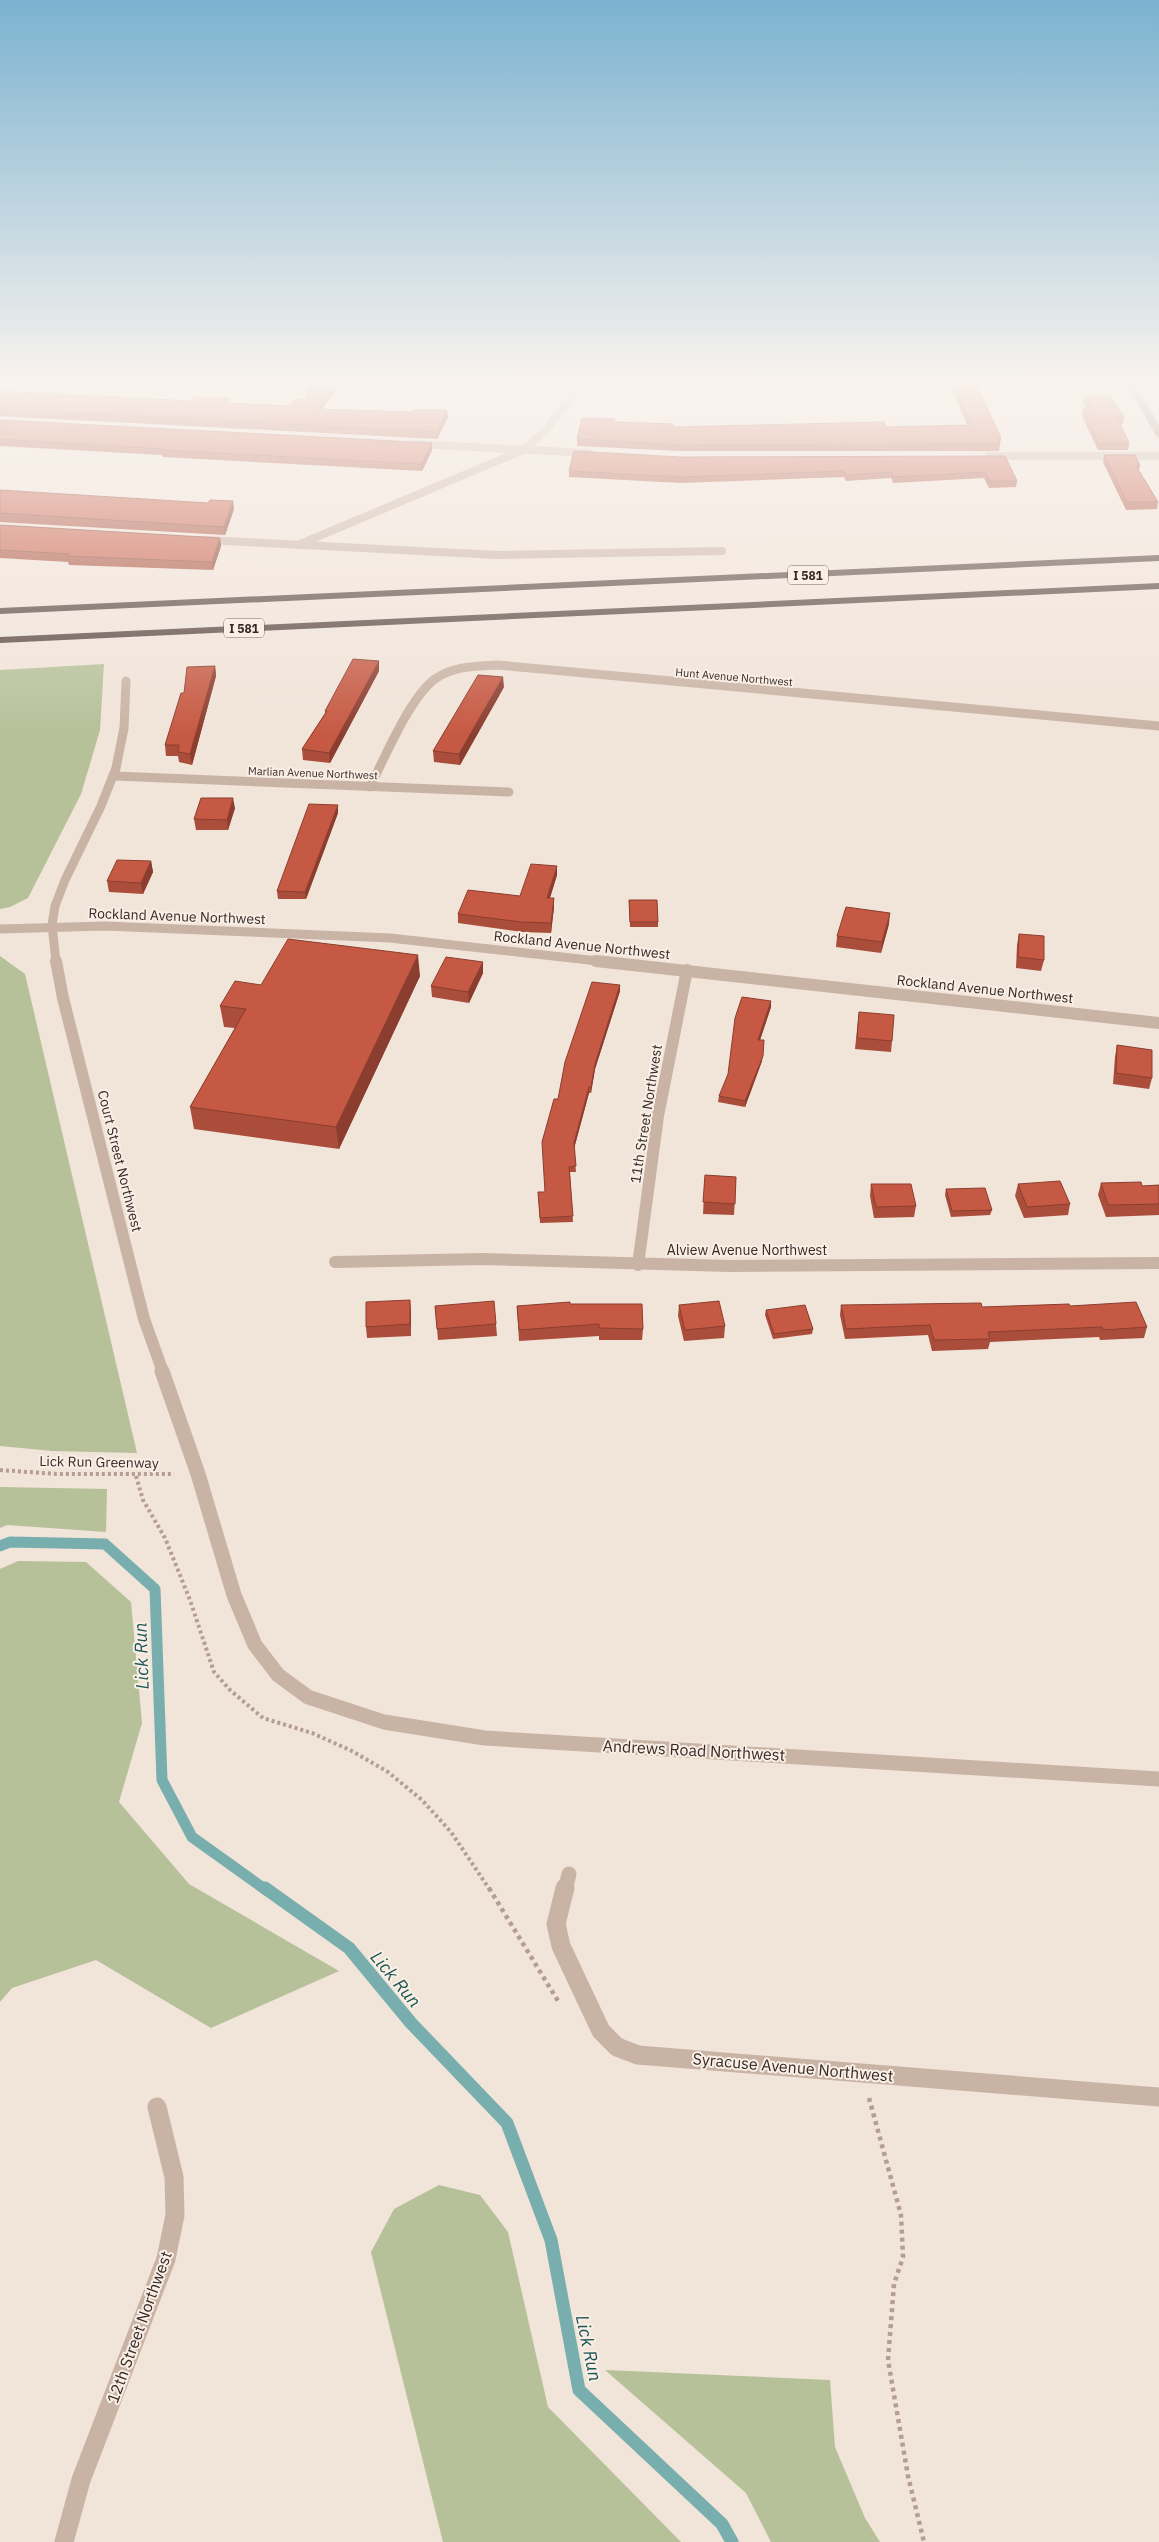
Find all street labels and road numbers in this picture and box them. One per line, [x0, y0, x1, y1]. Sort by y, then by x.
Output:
road number: I 581 [788, 566, 828, 584]
road number: I 581 [224, 618, 264, 638]
street label: Hunt Avenue Northwest [675, 665, 793, 689]
street label: Marlian Avenue Northwest [248, 764, 378, 782]
street label: Rockland Avenue Northwest [88, 904, 266, 928]
street label: Rockland Avenue Northwest [493, 927, 671, 963]
street label: Rockland Avenue Northwest [896, 971, 1074, 1007]
street label: 11th Street Northwest [626, 1043, 666, 1185]
street label: Court Street Northwest [94, 1088, 146, 1234]
street label: Alview Avenue Northwest [667, 1241, 827, 1259]
street label: Lick Run Greenway [39, 1452, 159, 1472]
street label: Andrews Road Northwest [602, 1735, 786, 1765]
street label: Syracuse Avenue Northwest [692, 2048, 894, 2086]
street label: 12th Street Northwest [102, 2248, 176, 2406]

